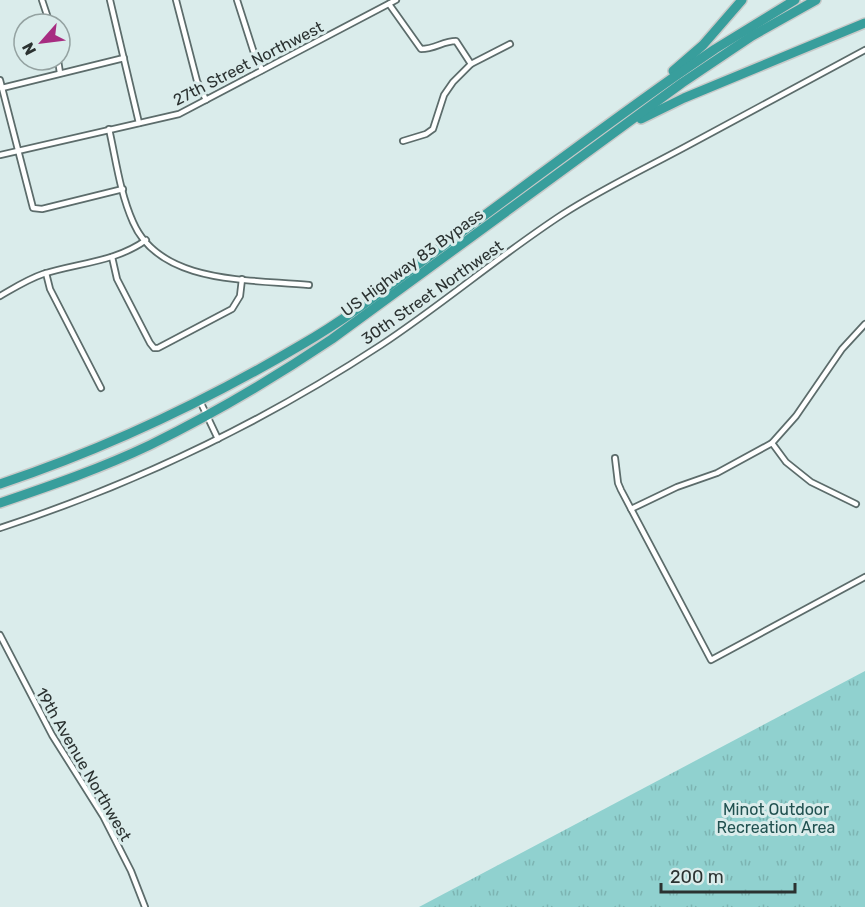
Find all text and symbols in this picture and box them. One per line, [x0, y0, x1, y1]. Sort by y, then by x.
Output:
north arrow [12, 12, 72, 72]
street label: 27th Street Northwest [170, 17, 326, 110]
text: N [18, 39, 40, 58]
street label: US Highway 83 Bypass [338, 204, 487, 320]
street label: 30th Street Northwest [358, 236, 507, 348]
street label: 19th Avenue Northwest [32, 684, 135, 844]
park label: Minot Outdoor Recreation Area [717, 800, 835, 837]
scale bar [661, 856, 794, 894]
text: 200 m [670, 866, 724, 888]

